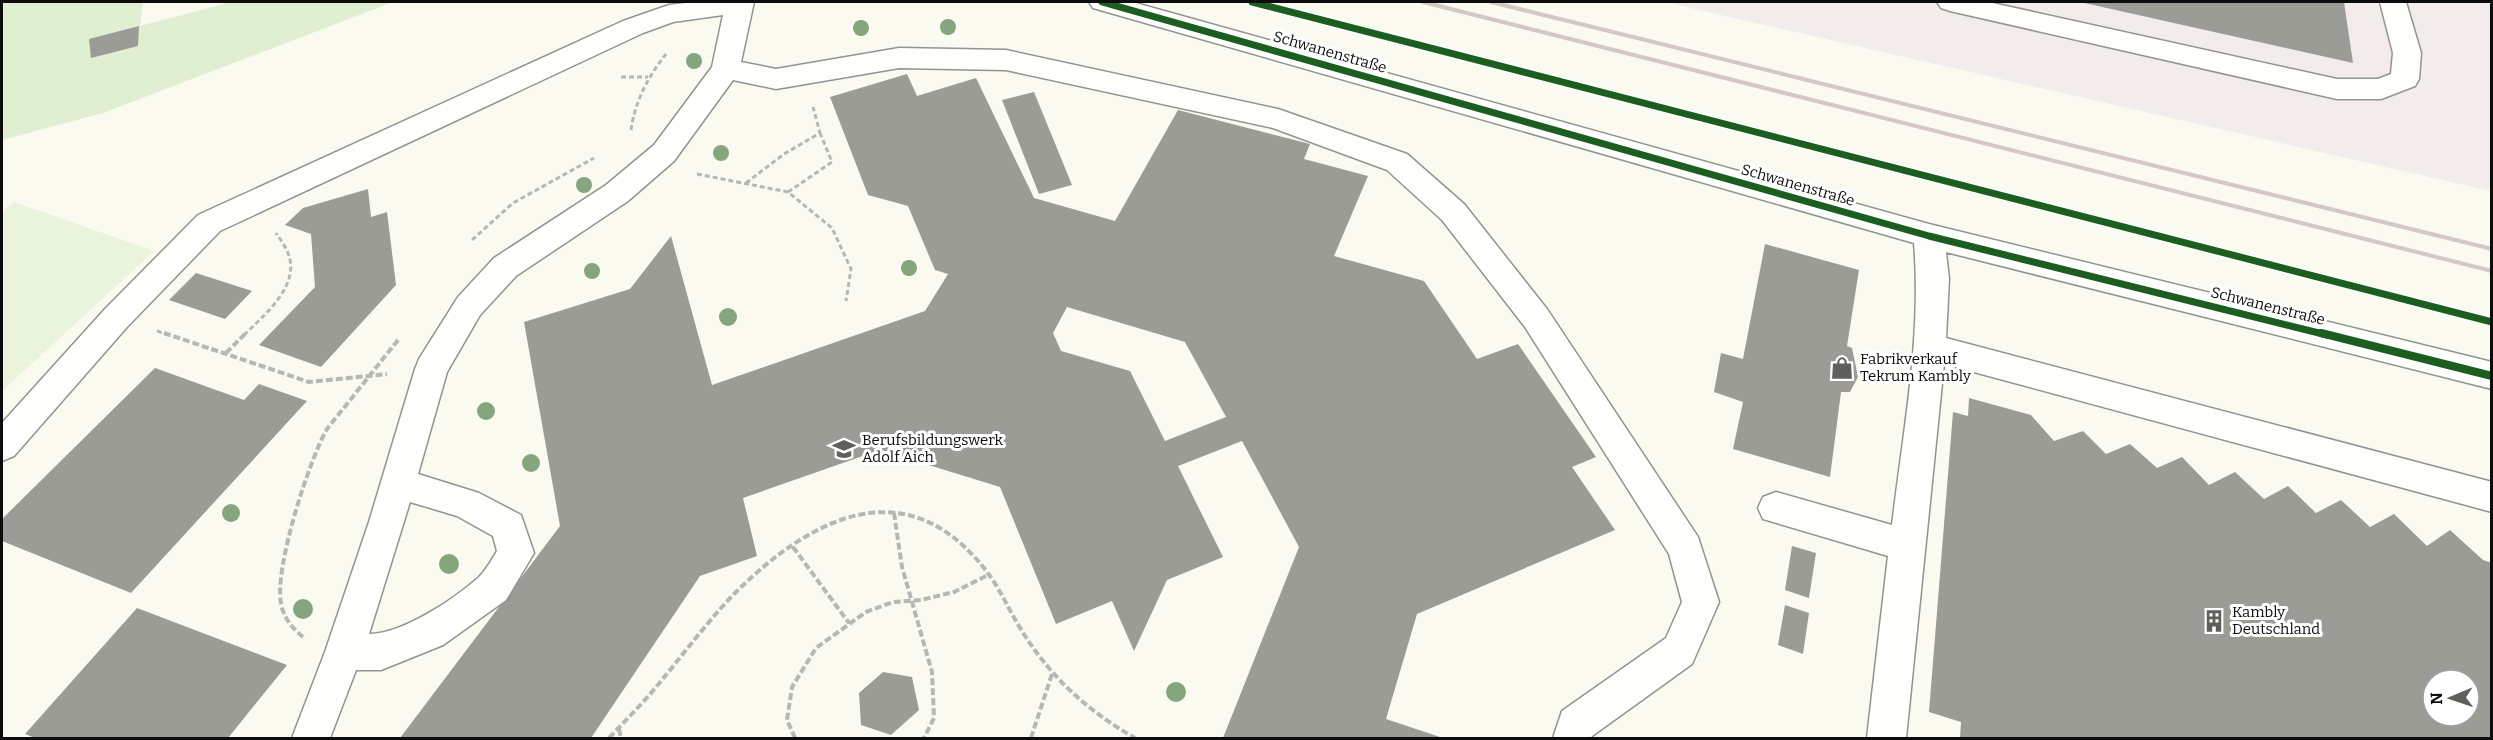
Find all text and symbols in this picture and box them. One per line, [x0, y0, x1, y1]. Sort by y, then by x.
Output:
street label: Schwanenstraße [1271, 27, 1389, 77]
street label: Schwanenstraße [1739, 160, 1857, 210]
street label: Schwanenstraße [2209, 283, 2327, 329]
place label: Fabrikverkauf Tekrum Kambly [1860, 350, 1971, 385]
shop icon: Fabrikverkauf Tekrum Kambly [1829, 355, 1855, 381]
place label: Berufsbildungswerk Adolf Aich [862, 431, 1004, 466]
school or university icon: Berufsbildungswerk Adolf Aich [831, 436, 857, 462]
place label: Kambly Deutschland [2232, 603, 2320, 638]
building icon: Kambly Deutschland [2201, 608, 2227, 634]
north arrow [2421, 668, 2481, 728]
text: N [2427, 692, 2446, 705]

